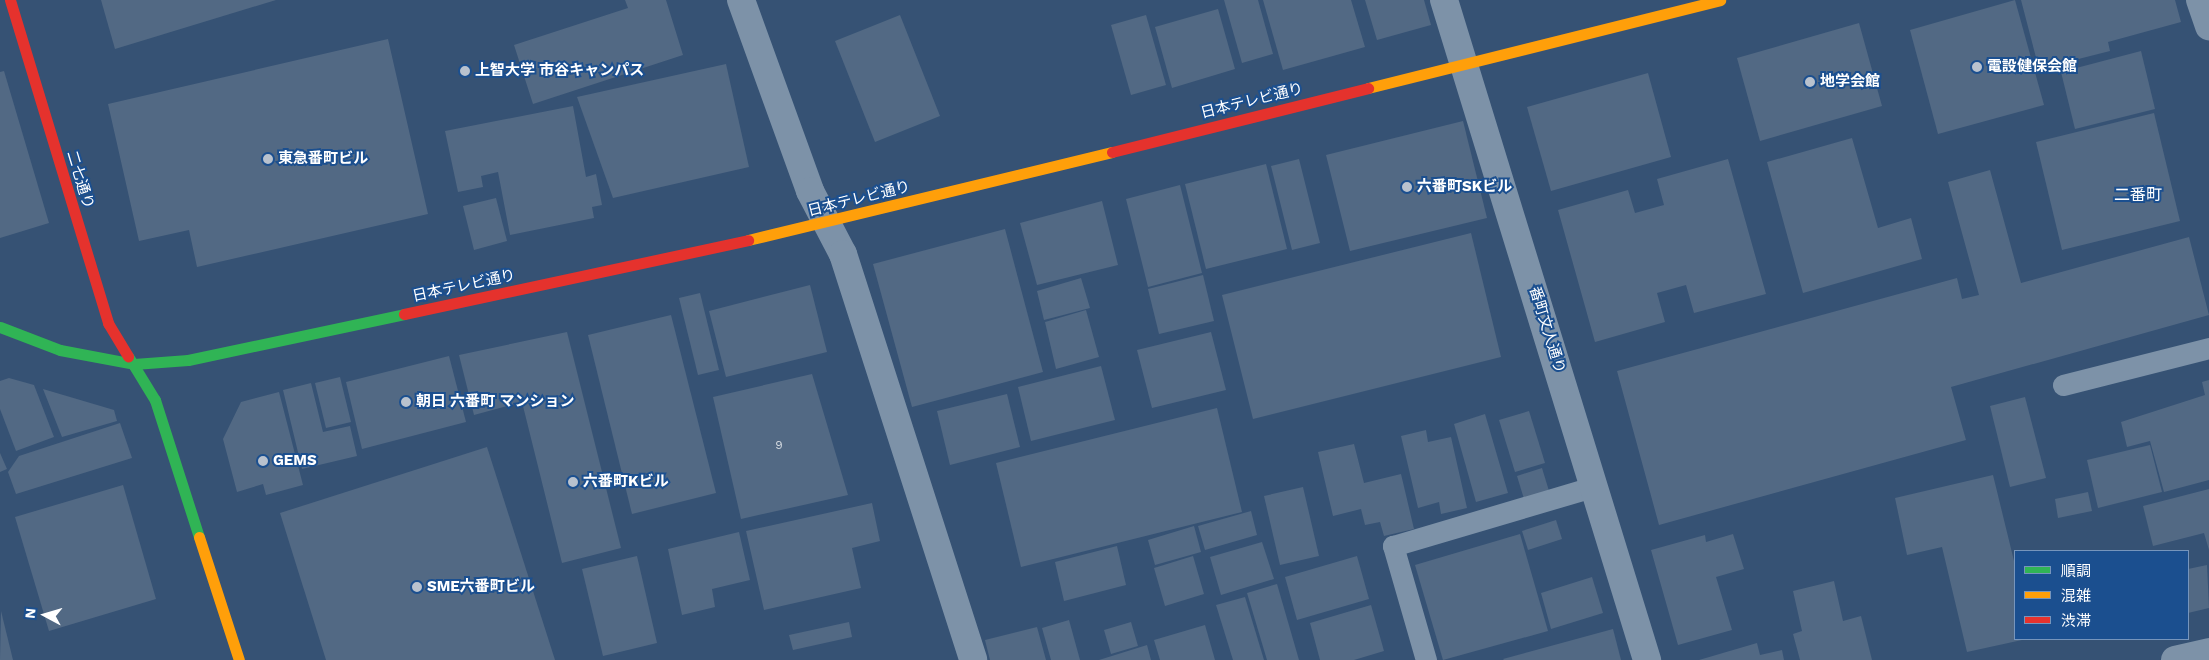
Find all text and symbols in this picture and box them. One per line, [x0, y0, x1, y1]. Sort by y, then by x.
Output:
place label: 電設健保会館 [1987, 58, 2077, 76]
marker: 電設健保会館 [1971, 61, 1983, 73]
place label: 上智大学 市谷キャンパス [475, 62, 644, 80]
marker: 上智大学 市谷キャンパス [459, 65, 471, 77]
place label: 地学会館 [1820, 73, 1880, 91]
marker: 地学会館 [1804, 76, 1816, 88]
street label: 日本テレビ通り [1199, 80, 1305, 122]
street label: 二七通り [63, 149, 97, 211]
place label: 東急番町ビル [278, 150, 368, 168]
marker: 東急番町ビル [262, 153, 274, 165]
street label: 日本テレビ通り [806, 178, 912, 220]
place label: 六番町SKビル [1417, 178, 1512, 196]
marker: 六番町SKビル [1401, 181, 1413, 193]
district label: 二番町 [2114, 185, 2162, 205]
street label: 日本テレビ通り [411, 266, 517, 306]
street label: 番町文人通り [1525, 284, 1569, 376]
place label: 朝日 六番町 マンション [416, 393, 575, 411]
marker: 朝日 六番町 マンション [400, 396, 412, 408]
house number: 9 [775, 439, 783, 453]
place label: GEMS [273, 452, 317, 470]
marker: GEMS [257, 455, 269, 467]
place label: 六番町Kビル [583, 473, 668, 491]
marker: 六番町Kビル [567, 476, 579, 488]
legend [2014, 550, 2189, 640]
text: 順調 [2061, 562, 2091, 580]
place label: SME六番町ビル [427, 578, 535, 596]
marker: SME六番町ビル [411, 581, 423, 593]
text: 混雑 [2061, 587, 2091, 605]
north arrow [20, 590, 70, 640]
text: N [22, 607, 39, 619]
text: 渋滞 [2061, 612, 2091, 630]

